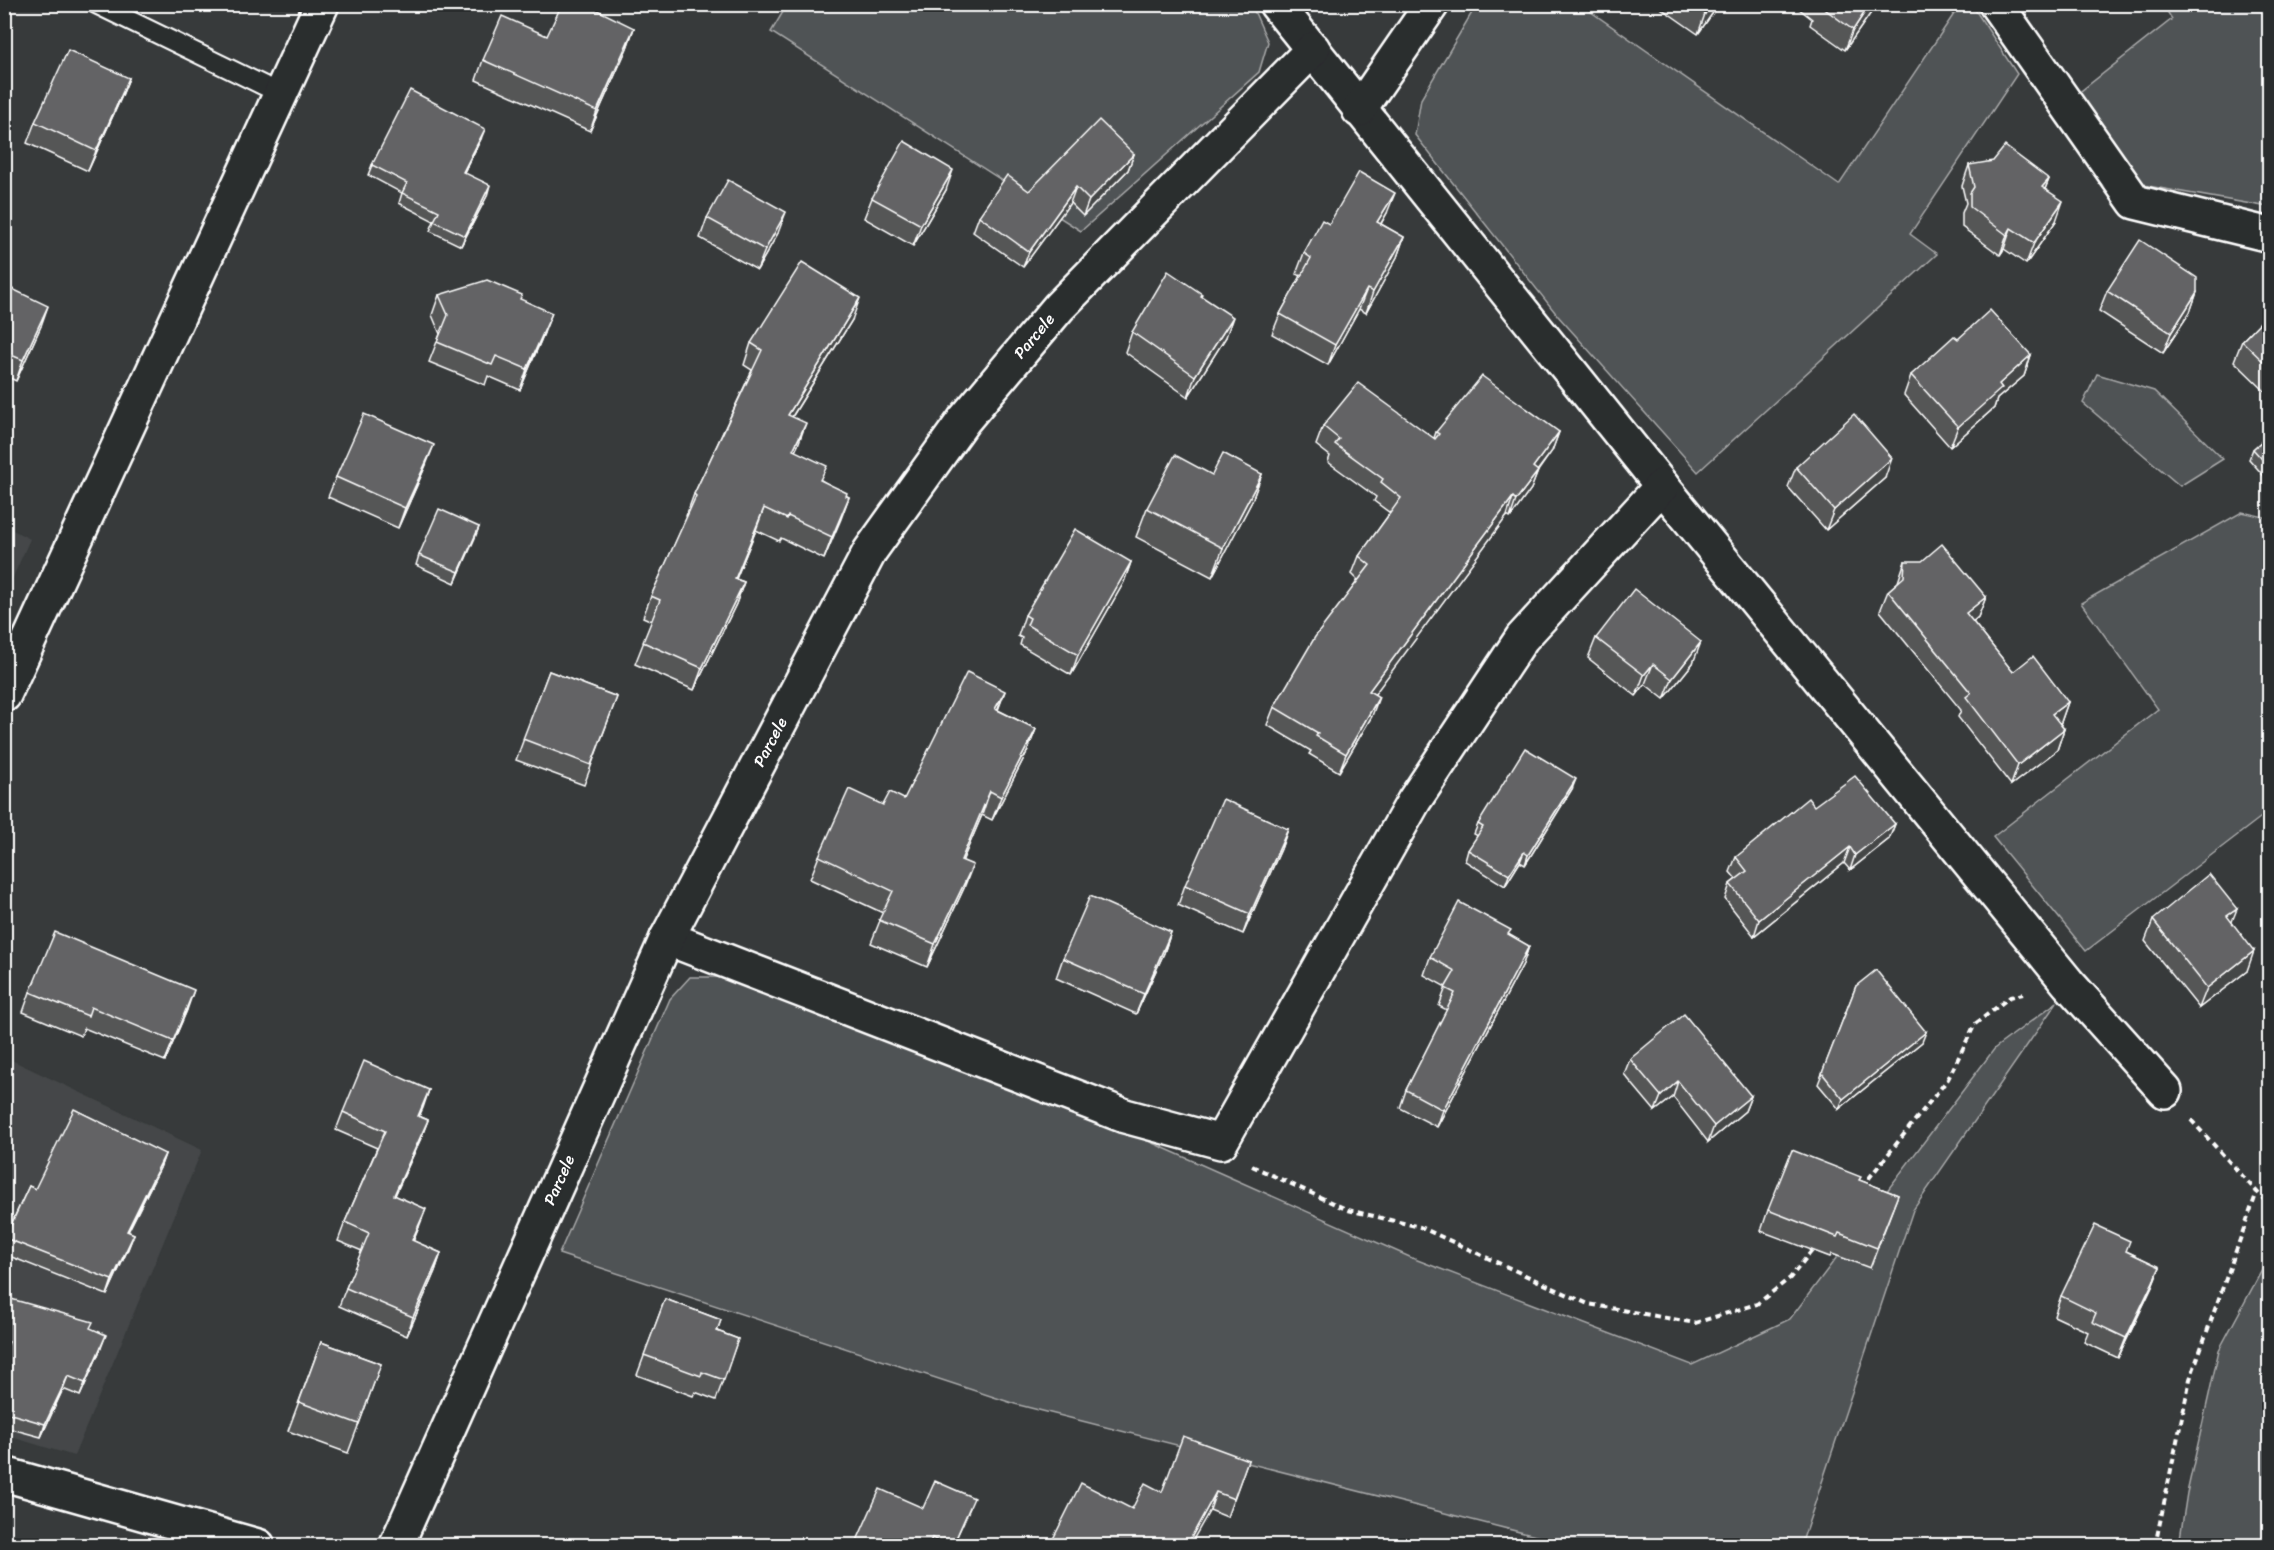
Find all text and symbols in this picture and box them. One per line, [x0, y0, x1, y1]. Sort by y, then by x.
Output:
street label: Parcele [1006, 306, 1062, 366]
street label: Parcele [745, 712, 795, 772]
street label: Parcele [535, 1150, 583, 1210]

